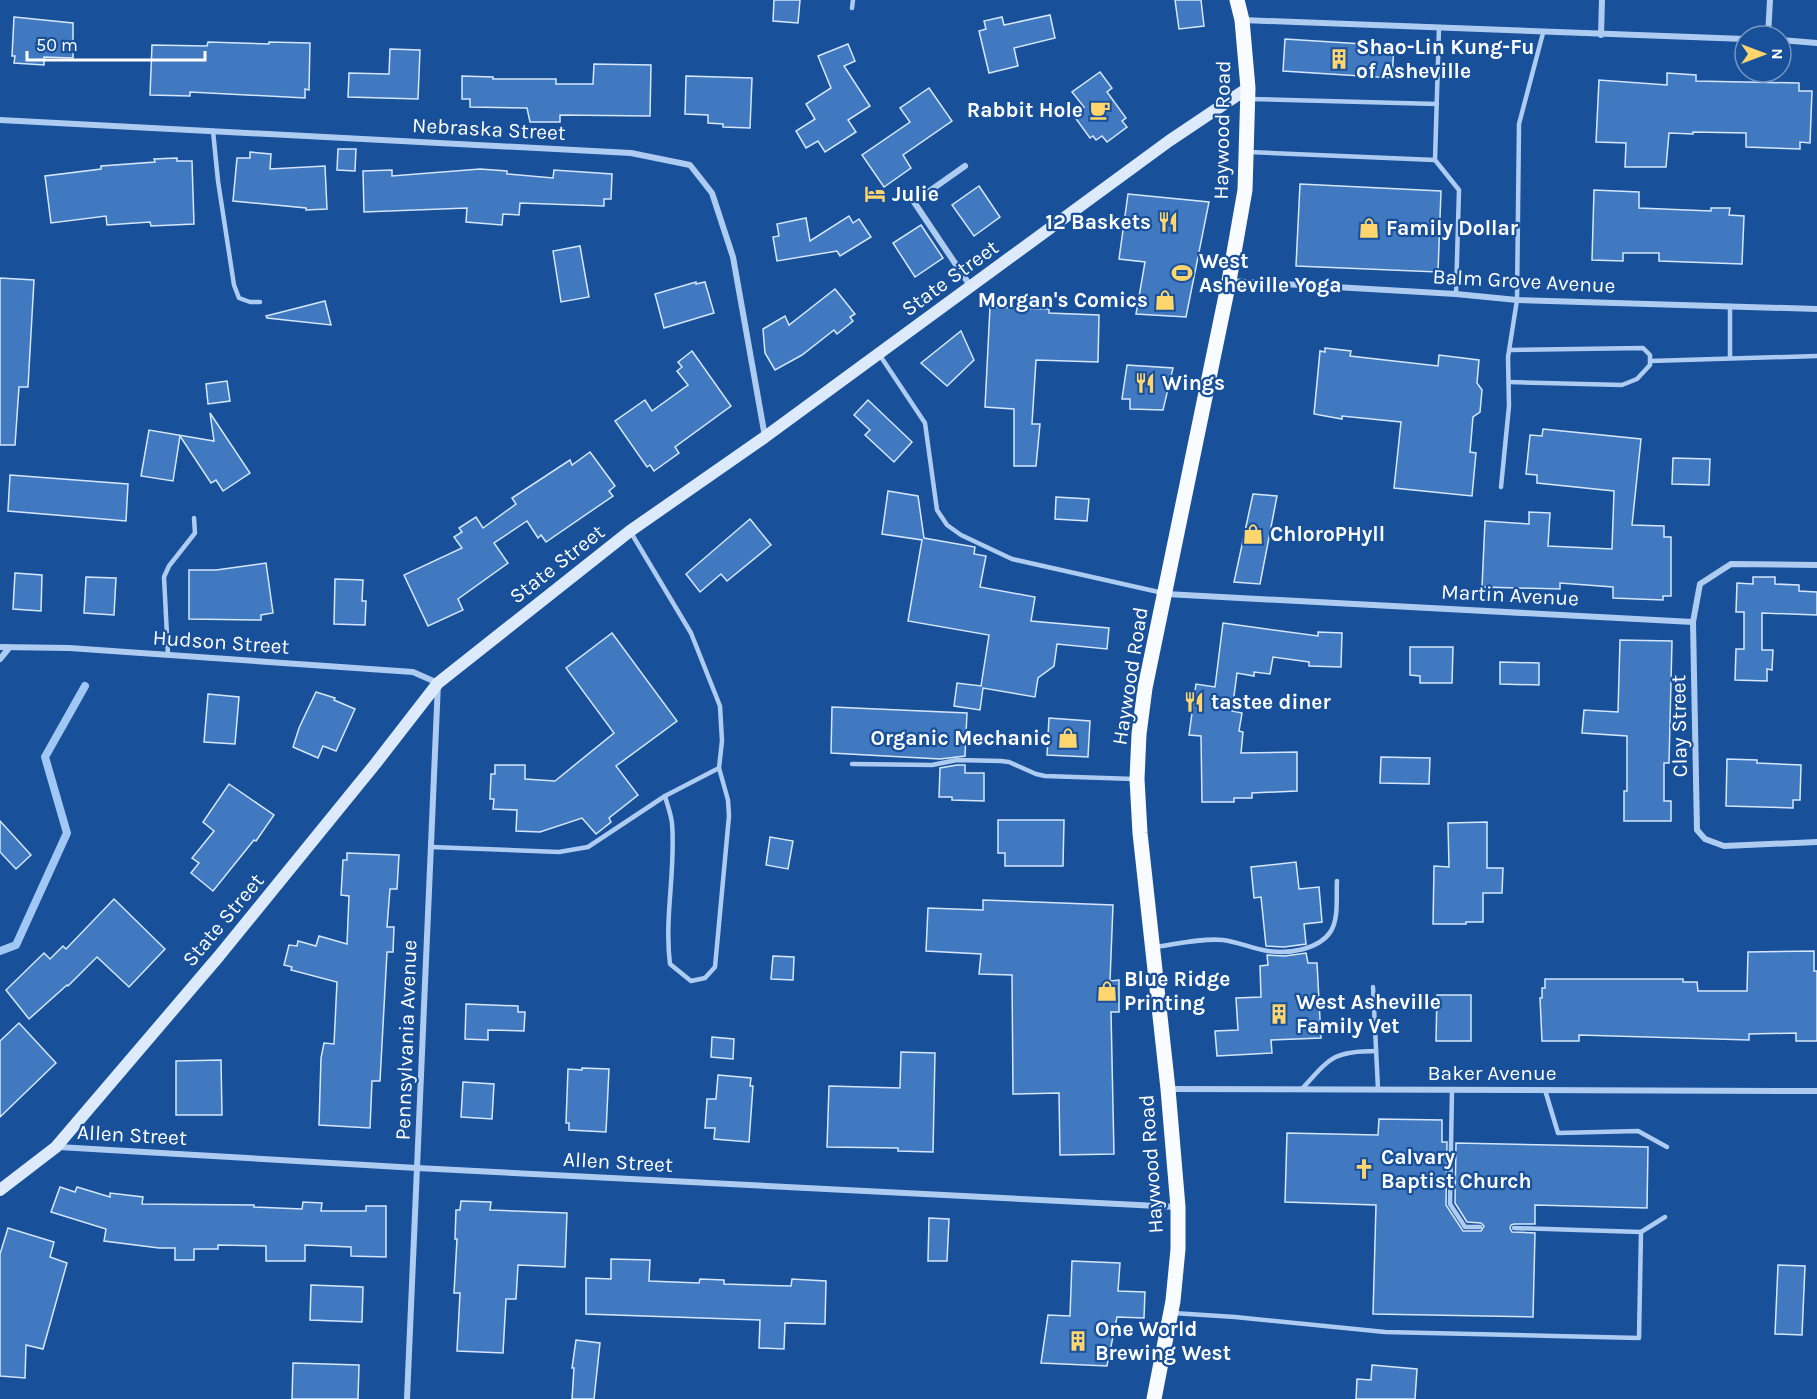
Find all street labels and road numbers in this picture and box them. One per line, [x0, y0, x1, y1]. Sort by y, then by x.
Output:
street label: Haywood Road [1209, 60, 1235, 200]
street label: Nebraska Street [412, 113, 567, 145]
street label: State Street [897, 235, 1003, 321]
street label: Balm Grove Avenue [1432, 264, 1616, 298]
street label: State Street [505, 520, 609, 608]
street label: Martin Avenue [1441, 579, 1579, 611]
street label: Haywood Road [1107, 605, 1153, 747]
street label: Hudson Street [152, 625, 290, 659]
street label: Clay Street [1666, 674, 1692, 778]
street label: State Street [177, 869, 269, 971]
street label: Pennsylvania Avenue [391, 939, 421, 1141]
street label: Baker Avenue [1428, 1061, 1556, 1085]
street label: Haywood Road [1134, 1094, 1168, 1234]
street label: Allen Street [76, 1120, 188, 1150]
street label: Allen Street [562, 1147, 674, 1177]

